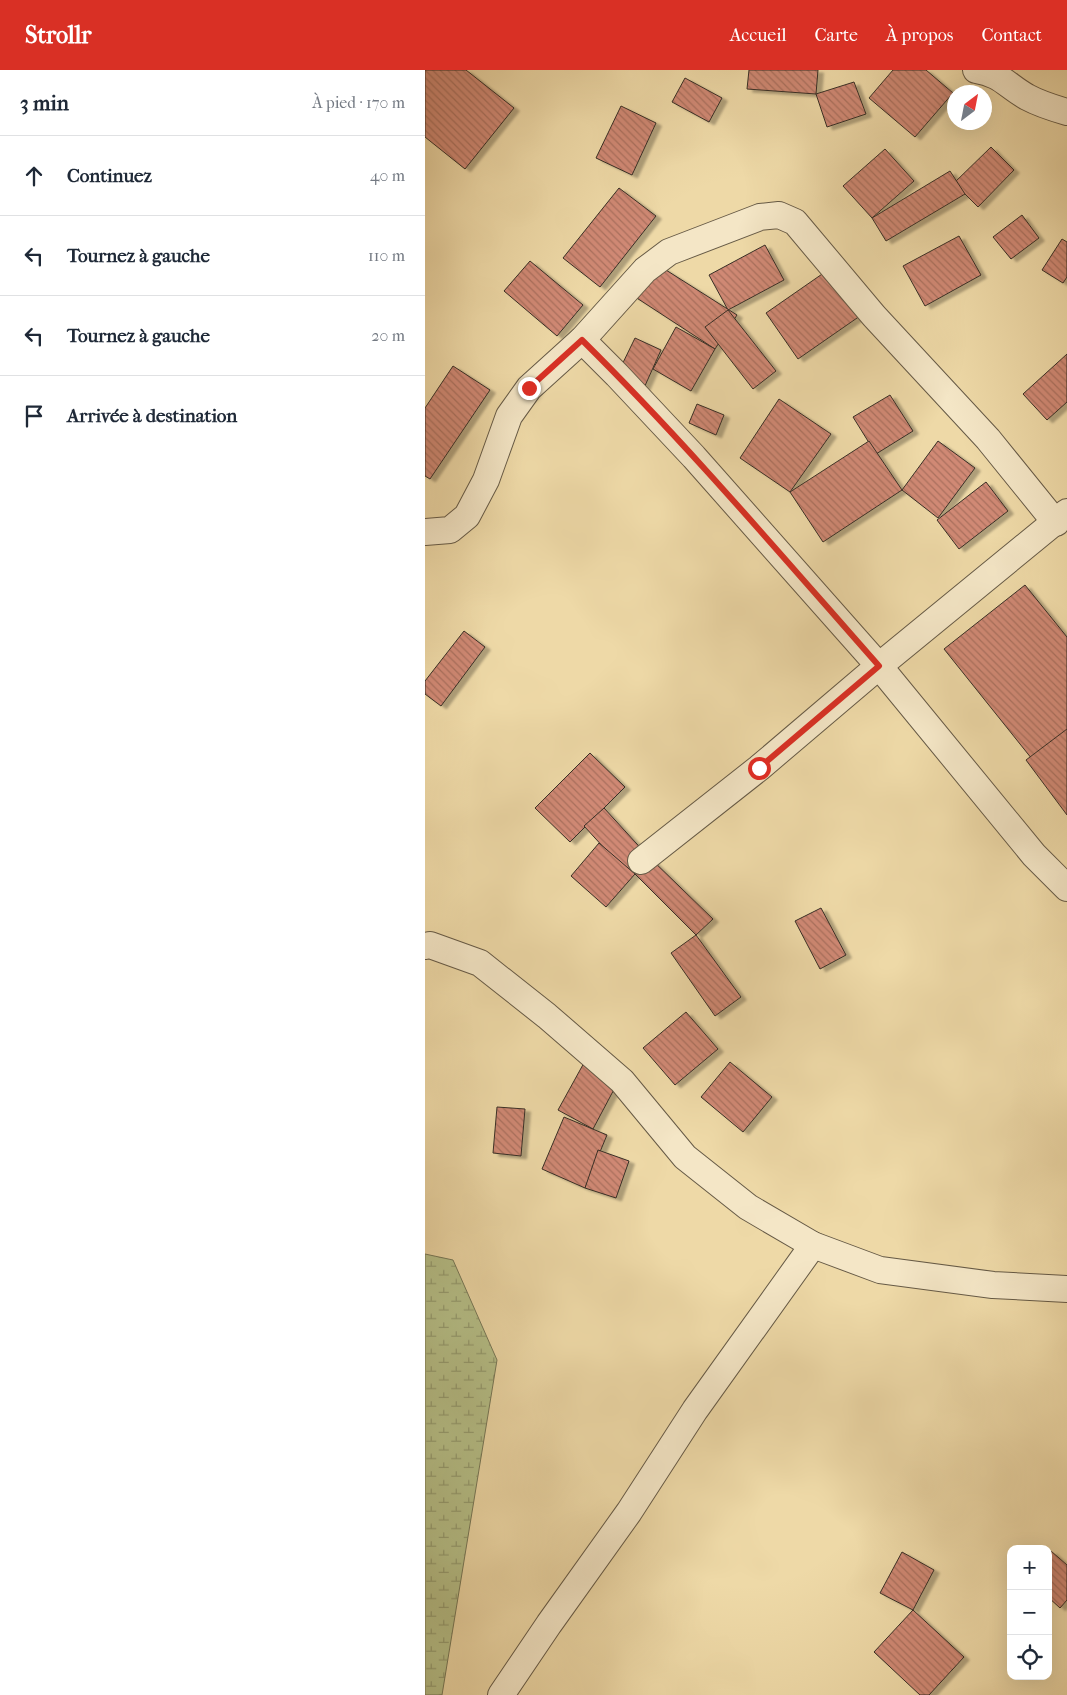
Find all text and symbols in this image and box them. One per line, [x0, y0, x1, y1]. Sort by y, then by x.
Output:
text: Strollr [25, 21, 92, 49]
text: Accueil [730, 25, 787, 46]
text: Carte [815, 25, 858, 46]
text: À propos [886, 25, 953, 46]
text: Contact [981, 25, 1042, 46]
north arrow [947, 85, 992, 130]
text: 3 min [20, 91, 69, 115]
text: À pied · 170 m [312, 93, 405, 112]
icon: ahead [20, 162, 48, 190]
text: Continuez [67, 165, 152, 187]
text: 40 m [370, 166, 405, 185]
icon: left [20, 242, 48, 270]
text: Tournez à gauche [67, 245, 210, 267]
text: 110 m [368, 246, 405, 265]
icon: left [20, 322, 48, 350]
text: Tournez à gauche [67, 325, 210, 347]
text: 20 m [371, 326, 405, 345]
route end [518, 377, 541, 400]
icon: arrive [20, 402, 48, 430]
text: Arrivée à destination [67, 405, 237, 427]
route start [748, 757, 771, 780]
map controls [1007, 1545, 1052, 1680]
button: + [1007, 1545, 1052, 1590]
button: − [1007, 1590, 1052, 1635]
button: locate [1007, 1635, 1052, 1680]

